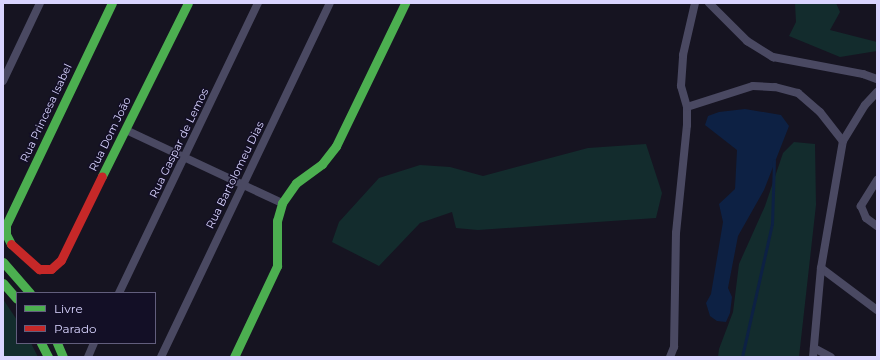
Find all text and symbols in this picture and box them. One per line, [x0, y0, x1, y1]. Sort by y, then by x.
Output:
street label: Rua Princesa Isabel [17, 62, 75, 164]
street label: Rua Gaspar de Lemos [147, 86, 211, 200]
street label: Rua Dom João [86, 95, 134, 173]
street label: Rua Bartolomeu Dias [203, 119, 267, 231]
legend [16, 292, 156, 344]
text: Livre [54, 301, 83, 316]
text: Parado [54, 321, 97, 336]

